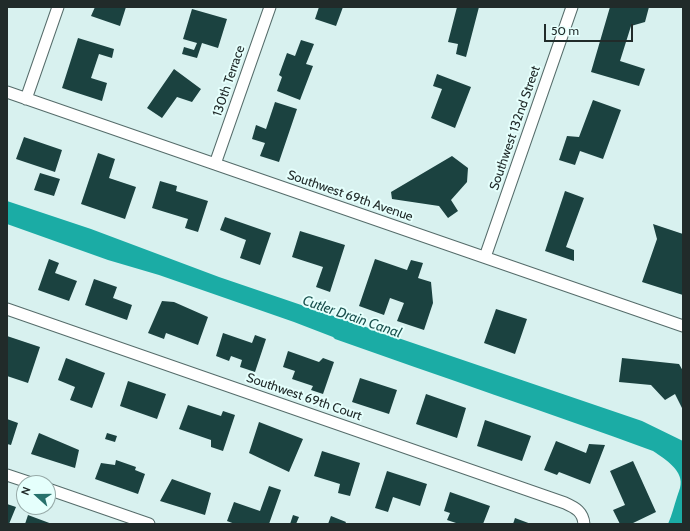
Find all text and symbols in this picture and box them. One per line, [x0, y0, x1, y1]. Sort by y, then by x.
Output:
scale bar [546, 16, 635, 42]
text: 50 m [551, 23, 579, 38]
street label: 130th Terrace [210, 43, 248, 119]
street label: Southwest 132nd Street [486, 64, 544, 192]
street label: Southwest 69th Avenue [285, 167, 415, 225]
water label: Cutler Drain Canal [300, 292, 404, 342]
street label: Southwest 69th Court [244, 370, 364, 424]
north arrow [16, 475, 56, 515]
text: N [18, 485, 34, 497]

